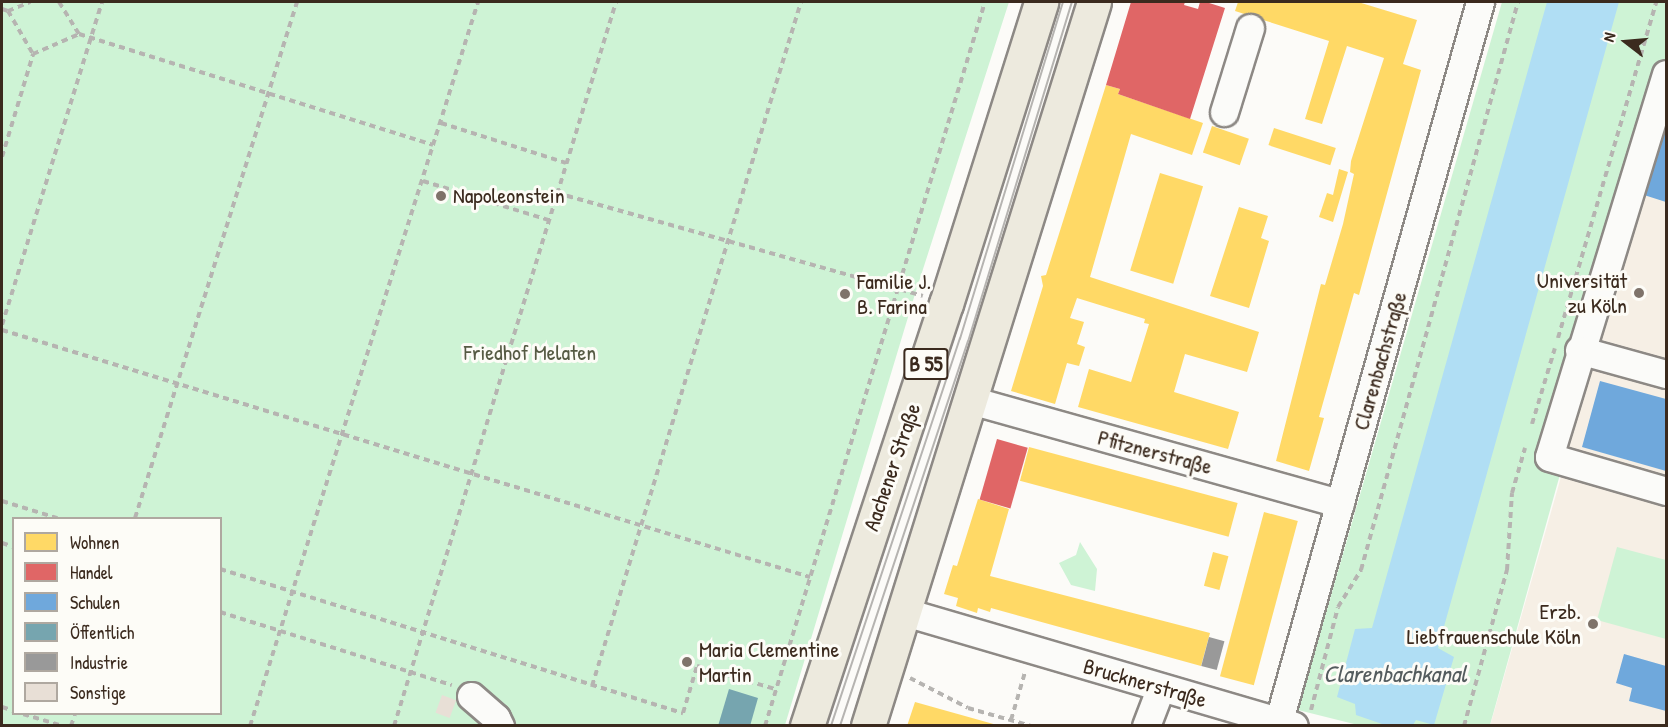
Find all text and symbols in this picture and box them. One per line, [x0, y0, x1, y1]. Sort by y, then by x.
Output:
north arrow [1596, 12, 1656, 72]
text: N [1597, 30, 1620, 44]
place label: Napoleonstein [453, 183, 565, 209]
marker: Napoleonstein [434, 189, 448, 203]
place label: Universität zu Köln [1537, 267, 1627, 318]
place label: Familie J. B. Farina [857, 268, 931, 320]
marker: Universität zu Köln [1632, 286, 1646, 300]
marker: Familie J. B. Farina [838, 287, 852, 301]
street label: Clarenbachstraße [1348, 289, 1412, 433]
park label: Friedhof Melaten [464, 340, 596, 366]
road number: B 55 [902, 346, 950, 382]
street label: Aachener Straße [858, 400, 926, 534]
street label: Pfitznerstraße [1095, 424, 1215, 480]
legend [12, 517, 222, 715]
text: Wohnen [70, 530, 119, 555]
text: Handel [70, 560, 113, 585]
text: Schulen [70, 590, 120, 615]
place label: Erzb. Liebfrauenschule Köln [1407, 598, 1581, 650]
marker: Erzb. Liebfrauenschule Köln [1586, 617, 1600, 631]
text: Öffentlich [70, 620, 134, 645]
place label: Maria Clementine Martin [699, 636, 839, 688]
text: Industrie [70, 650, 128, 675]
street label: Brucknerstraße [1080, 653, 1210, 713]
marker: Maria Clementine Martin [680, 655, 694, 669]
water label: Clarenbachkanal [1323, 660, 1467, 688]
text: Sonstige [70, 680, 126, 705]

